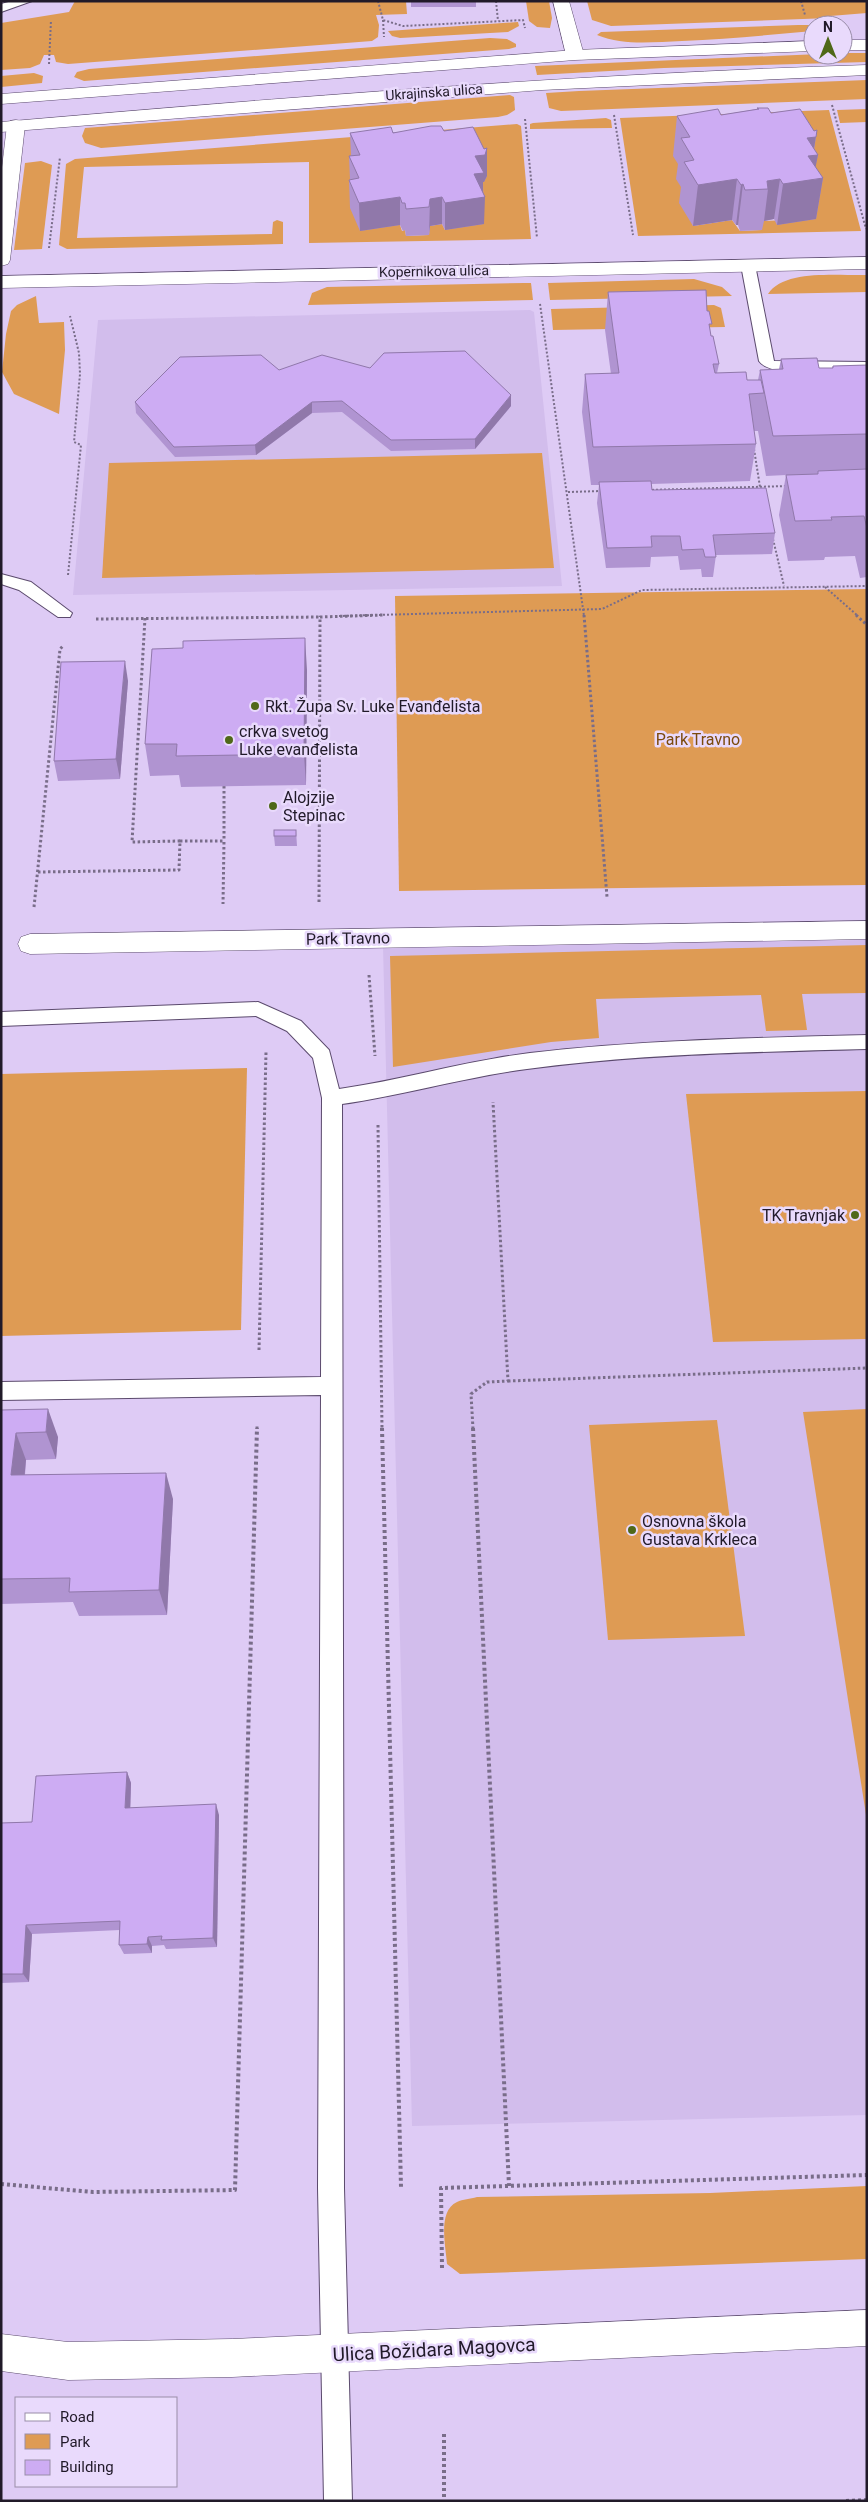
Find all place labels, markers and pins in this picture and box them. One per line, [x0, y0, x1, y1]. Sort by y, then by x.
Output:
place label: Rkt. Župa Sv. Luke Evanđelista [265, 697, 481, 716]
marker: Rkt. Župa Sv. Luke Evanđelista [249, 700, 261, 712]
place label: crkva svetog Luke evanđelista [239, 722, 358, 759]
marker: crkva svetog Luke evanđelista [223, 734, 235, 746]
place label: Alojzije Stepinac [283, 788, 345, 825]
marker: Alojzije Stepinac [267, 800, 279, 812]
place label: TK Travnjak [762, 1206, 846, 1225]
marker: TK Travnjak [849, 1209, 861, 1221]
place label: Osnovna škola Gustava Krkleca [642, 1512, 757, 1549]
marker: Osnovna škola Gustava Krkleca [626, 1524, 638, 1536]

